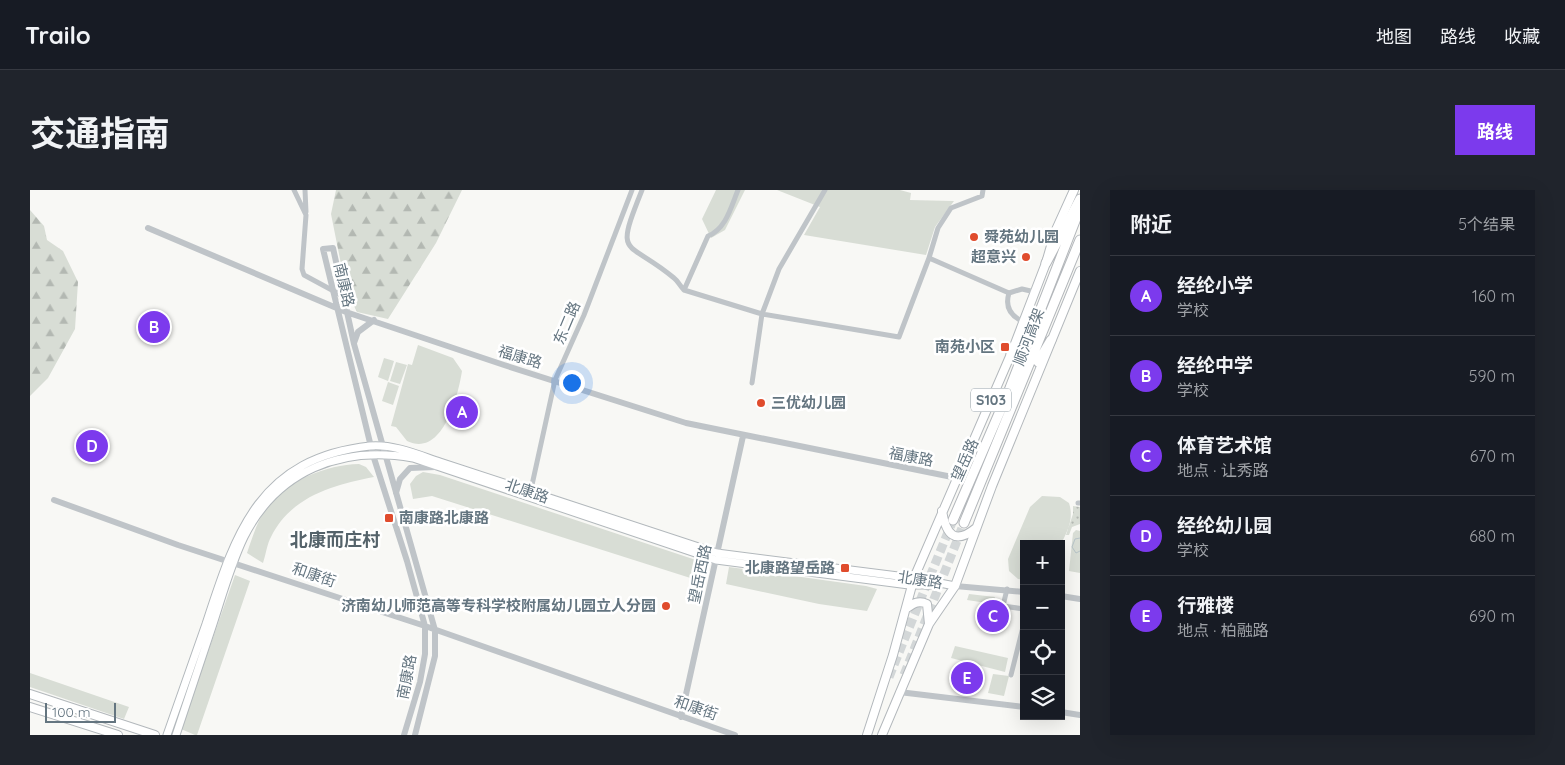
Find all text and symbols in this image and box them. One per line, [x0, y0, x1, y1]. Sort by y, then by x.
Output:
text: Trailo [25, 20, 91, 50]
text: 地图 [1376, 25, 1412, 48]
text: 路线 [1440, 25, 1476, 48]
text: 收藏 [1504, 25, 1540, 48]
button: 路线 [1455, 105, 1535, 155]
text: 交通指南 [30, 111, 170, 155]
text: 附近 [1130, 211, 1172, 237]
text: 5个结果 [1458, 214, 1515, 234]
place label: 舜苑幼儿园 [984, 227, 1059, 246]
marker: 舜苑幼儿园 [968, 231, 980, 243]
place label: 超意兴 [971, 247, 1016, 266]
marker: 超意兴 [1020, 251, 1032, 263]
street label: 南康路 [330, 261, 359, 309]
text: 经纶小学 [1177, 273, 1253, 297]
text: A [1141, 286, 1151, 306]
text: 160 m [1472, 286, 1515, 306]
street label: 东二路 [549, 298, 584, 347]
text: 学校 [1177, 300, 1209, 320]
street label: 顺河高架 [1009, 305, 1048, 368]
pin: B [138, 308, 170, 346]
place label: 南苑小区 [935, 337, 995, 356]
street label: 福康路 [496, 341, 544, 372]
marker: 南苑小区 [999, 341, 1011, 353]
text: 经纶中学 [1177, 353, 1253, 377]
text: B [1141, 366, 1151, 386]
text: 590 m [1469, 366, 1515, 386]
your location [559, 370, 585, 396]
text: 学校 [1177, 380, 1209, 400]
road number: S103 [971, 388, 1011, 412]
pin: A [446, 393, 478, 431]
place label: 三优幼儿园 [771, 393, 846, 412]
marker: 三优幼儿园 [755, 397, 767, 409]
pin: D [76, 427, 108, 465]
text: 体育艺术馆 [1177, 433, 1272, 457]
street label: 望岳路 [947, 435, 982, 484]
street label: 福康路 [887, 443, 935, 470]
text: C [1141, 446, 1151, 466]
text: 670 m [1470, 446, 1515, 466]
text: 地点 · 让秀路 [1177, 460, 1269, 480]
street label: 北康路 [503, 474, 552, 507]
place label: 南康路北康路 [399, 508, 489, 527]
marker: 南康路北康路 [383, 512, 395, 524]
text: 经纶幼儿园 [1177, 513, 1272, 537]
text: D [1140, 526, 1152, 546]
text: 680 m [1469, 526, 1515, 546]
district label: 北康而庄村 [290, 528, 380, 551]
map controls [1020, 540, 1065, 720]
button: + [1020, 540, 1065, 585]
text: 学校 [1177, 540, 1209, 560]
street label: 望岳西路 [684, 543, 715, 605]
street label: 和康街 [290, 558, 339, 591]
place label: 北康路望岳路 [745, 558, 835, 577]
marker: 北康路望岳路 [839, 562, 851, 574]
street label: 北康路 [896, 567, 944, 592]
button: − [1020, 585, 1065, 630]
text: 行雅楼 [1177, 593, 1234, 617]
place label: 济南幼儿师范高等专科学校附属幼儿园立人分园 [341, 596, 656, 615]
pin: C [977, 597, 1009, 635]
marker: 济南幼儿师范高等专科学校附属幼儿园立人分园 [660, 600, 672, 612]
text: E [1141, 606, 1151, 626]
text: 690 m [1469, 606, 1515, 626]
text: 地点 · 柏融路 [1177, 620, 1269, 640]
button: locate [1020, 630, 1065, 675]
street label: 南康路 [393, 653, 420, 701]
pin: E [951, 659, 983, 697]
button: layers [1020, 675, 1065, 720]
street label: 和康街 [672, 691, 721, 724]
scale bar [45, 700, 116, 723]
text: 100 m [52, 703, 90, 721]

